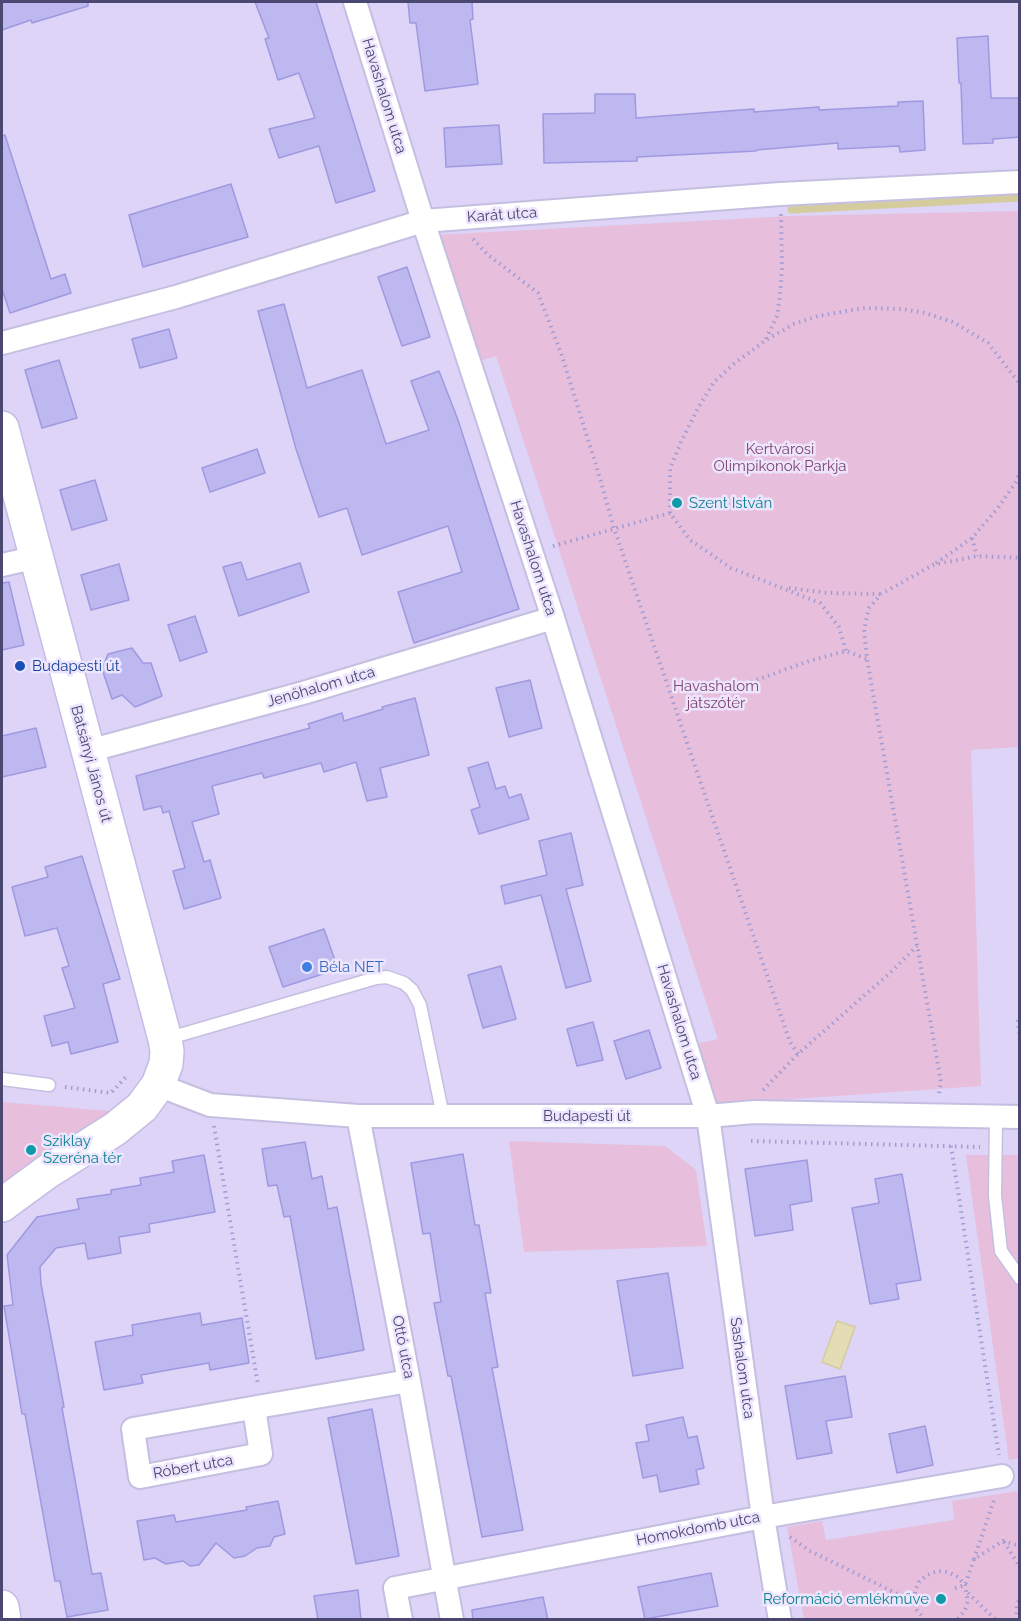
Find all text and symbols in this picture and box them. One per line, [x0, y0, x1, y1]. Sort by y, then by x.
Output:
street label: Havashalom utca [358, 36, 410, 156]
street label: Karát utca [466, 204, 538, 226]
park label: Kertvárosi Olimpikonok Parkja [713, 440, 847, 475]
place label: Szent István [689, 494, 772, 512]
marker: Szent István [670, 496, 684, 510]
street label: Havashalom utca [506, 498, 560, 618]
place label: Budapesti út [32, 657, 120, 675]
marker: Budapesti út [13, 659, 27, 673]
street label: Jenőhalom utca [265, 663, 377, 711]
park label: Havashalom játszótér [673, 677, 759, 712]
street label: Batsányi János út [67, 704, 115, 824]
place label: Béla NET [319, 958, 384, 976]
marker: Béla NET [300, 960, 314, 974]
street label: Havashalom utca [653, 962, 705, 1082]
street label: Budapesti út [543, 1107, 631, 1125]
place label: Sziklay Szeréna tér [43, 1132, 122, 1167]
marker: Sziklay Szeréna tér [24, 1143, 38, 1157]
street label: Ottó utca [388, 1314, 418, 1380]
street label: Sashalom utca [726, 1316, 758, 1420]
street label: Róbert utca [152, 1451, 234, 1483]
street label: Homokdomb utca [635, 1508, 761, 1550]
place label: Reformáció emlékműve [763, 1590, 929, 1608]
marker: Reformáció emlékműve [934, 1592, 948, 1606]

